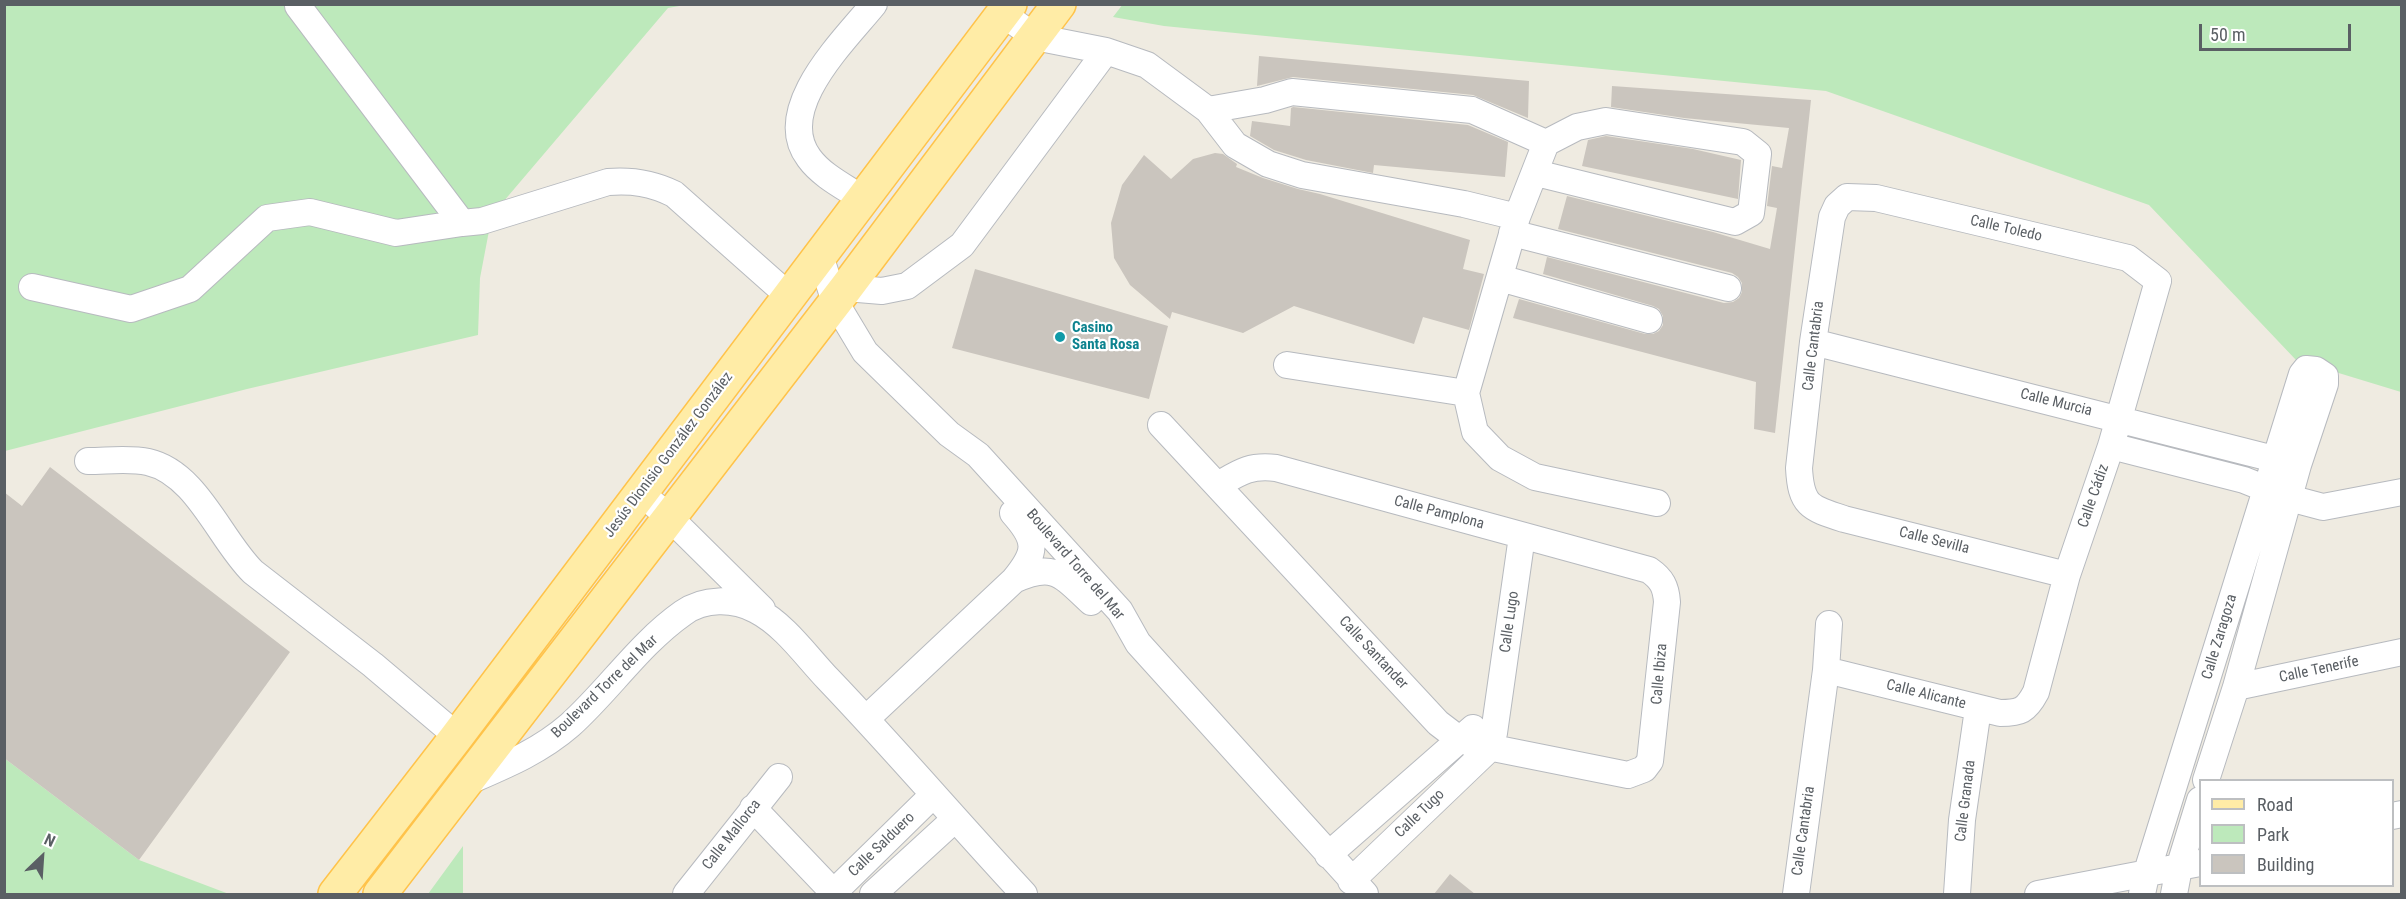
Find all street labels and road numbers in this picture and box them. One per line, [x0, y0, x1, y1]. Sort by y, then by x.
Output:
street label: Calle Toledo [1968, 212, 2044, 246]
street label: Calle Cantabria [1800, 300, 1828, 392]
street label: Jesús Dionisio González González [601, 369, 737, 541]
street label: Calle Murcia [2018, 385, 2094, 421]
street label: Calle Cádiz [2075, 462, 2113, 530]
street label: Calle Pamplona [1392, 492, 1486, 534]
street label: Boulevard Torre del Mar [1022, 506, 1128, 624]
street label: Calle Sevilla [1897, 524, 1971, 558]
street label: Calle Lugo [1497, 590, 1523, 654]
street label: Calle Zaragoza [2199, 592, 2241, 682]
street label: Calle Santander [1335, 613, 1411, 693]
street label: Boulevard Torre del Mar [548, 632, 662, 742]
street label: Calle Ibiza [1648, 643, 1672, 705]
street label: Calle Tenerife [2277, 653, 2361, 687]
street label: Calle Alicante [1884, 676, 1968, 714]
street label: Calle Granada [1952, 759, 1980, 843]
street label: Calle Cantabria [1789, 785, 1819, 877]
street label: Calle Tugo [1391, 786, 1449, 842]
street label: Calle Mallorca [699, 796, 765, 874]
street label: Calle Salduero [845, 809, 919, 881]

